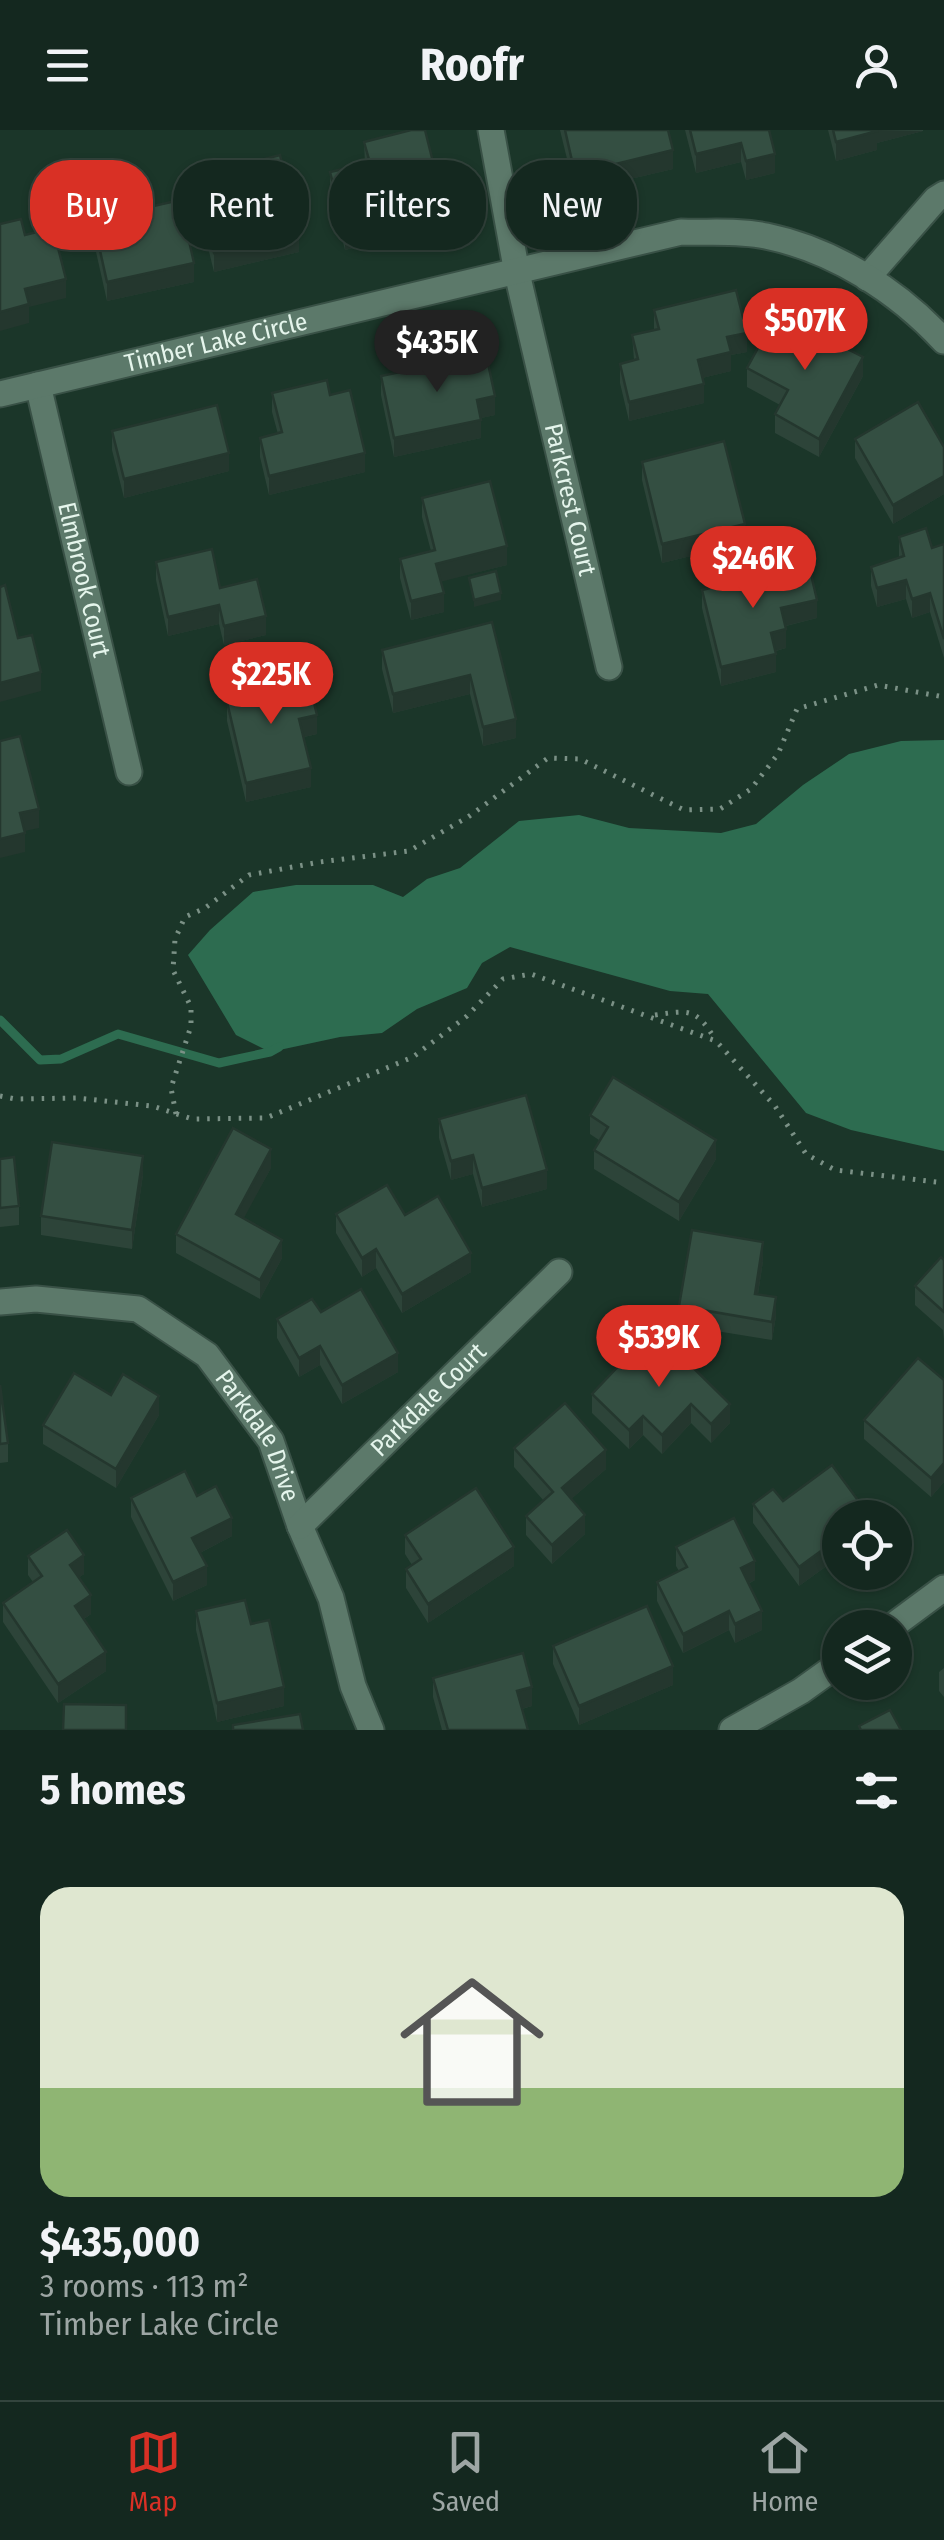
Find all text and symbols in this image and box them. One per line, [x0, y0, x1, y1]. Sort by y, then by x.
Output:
icon: menu [40, 38, 95, 93]
text: Roofr [420, 38, 524, 92]
icon: person [849, 38, 904, 93]
chip: Buy [30, 160, 153, 250]
chip: Rent [173, 160, 309, 250]
chip: Filters [329, 160, 486, 250]
chip: New [506, 160, 637, 250]
pin: $507K [735, 288, 875, 373]
text: $507K [765, 301, 845, 339]
street label: Timber Lake Circle [122, 306, 310, 379]
pin: $435K [367, 310, 507, 395]
text: $435K [396, 323, 478, 361]
street label: Parkcrest Court [538, 420, 602, 579]
street label: Elmbrook Court [51, 499, 117, 661]
pin: $246K [683, 526, 823, 611]
text: $246K [712, 539, 794, 577]
pin: $225K [201, 642, 341, 727]
text: $225K [231, 655, 311, 693]
pin: $539K [589, 1305, 729, 1390]
text: $539K [618, 1318, 700, 1356]
street label: Parkdale Court [365, 1336, 493, 1463]
street label: Parkdale Drive [209, 1364, 306, 1505]
map controls [822, 1500, 912, 1700]
button: locate [822, 1500, 912, 1590]
button: layers [822, 1610, 912, 1700]
icon: filters [849, 1763, 904, 1818]
text: 5 homes [40, 1765, 186, 1815]
icon: home [382, 1952, 562, 2132]
text: $435,000 [40, 2217, 200, 2267]
text: 3 rooms · 113 m² [40, 2267, 248, 2305]
text: Timber Lake Circle [40, 2305, 279, 2343]
tab: Map [126, 2425, 181, 2518]
tab: Saved [432, 2425, 500, 2518]
tab: Home [751, 2425, 818, 2518]

